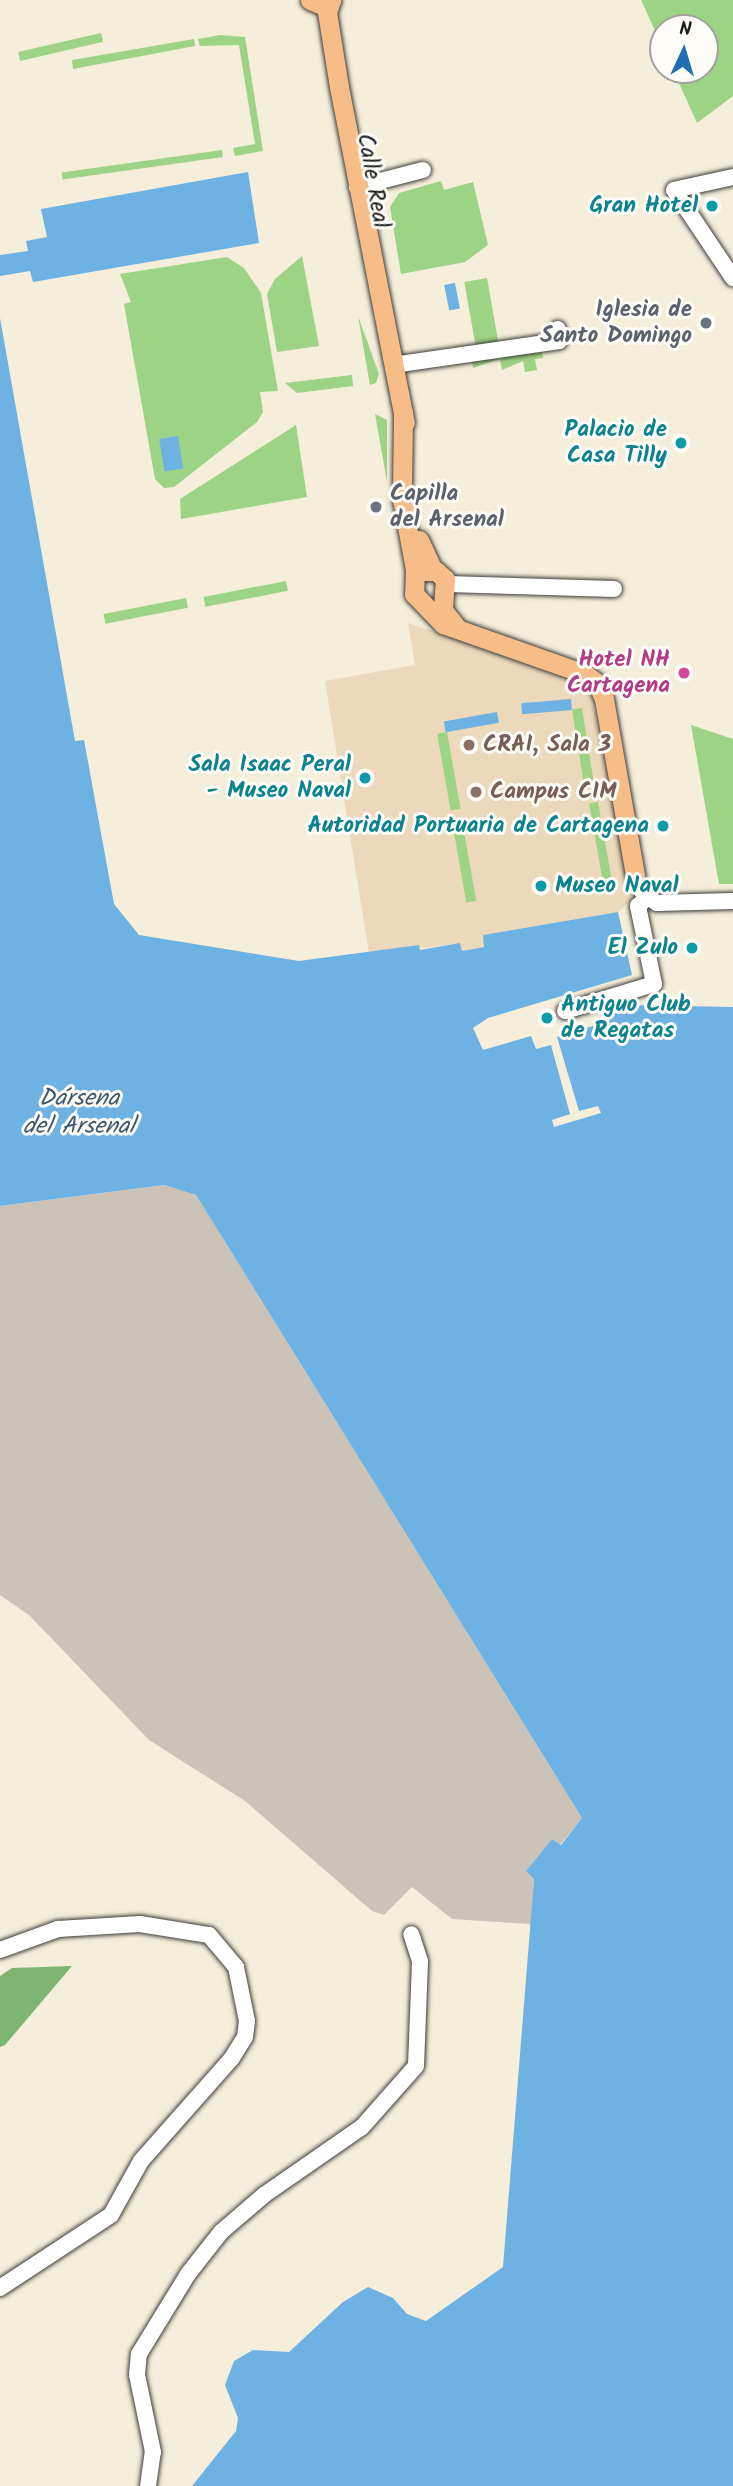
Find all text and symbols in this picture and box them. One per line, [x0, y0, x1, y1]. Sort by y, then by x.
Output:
north arrow [649, 14, 719, 84]
text: N [678, 15, 692, 45]
street label: Calle Real [350, 132, 394, 230]
place label: Gran Hotel [589, 192, 698, 220]
marker: Gran Hotel [704, 198, 720, 214]
place label: Iglesia de Santo Domingo [540, 296, 692, 350]
marker: Iglesia de Santo Domingo [698, 315, 714, 331]
place label: Palacio de Casa Tilly [565, 416, 667, 470]
marker: Palacio de Casa Tilly [673, 435, 689, 451]
place label: Capilla del Arsenal [390, 480, 504, 534]
marker: Capilla del Arsenal [368, 499, 384, 515]
place label: Hotel NH Cartagena [567, 646, 670, 700]
marker: Hotel NH Cartagena [676, 665, 692, 681]
place label: CRAI, Sala 3 [483, 731, 611, 759]
marker: CRAI, Sala 3 [461, 737, 477, 753]
place label: Sala Isaac Peral - Museo Naval [188, 751, 351, 805]
marker: Sala Isaac Peral - Museo Naval [357, 770, 373, 786]
place label: Campus CIM [490, 778, 617, 806]
marker: Campus CIM [468, 784, 484, 800]
place label: Autoridad Portuaria de Cartagena [308, 812, 649, 840]
marker: Autoridad Portuaria de Cartagena [655, 818, 671, 834]
place label: Museo Naval [555, 872, 679, 900]
marker: Museo Naval [533, 878, 549, 894]
place label: El Zulo [608, 934, 678, 962]
marker: El Zulo [684, 940, 700, 956]
place label: Antiguo Club de Regatas [561, 991, 691, 1045]
marker: Antiguo Club de Regatas [539, 1010, 555, 1026]
water label: Dársena del Arsenal [23, 1085, 135, 1141]

